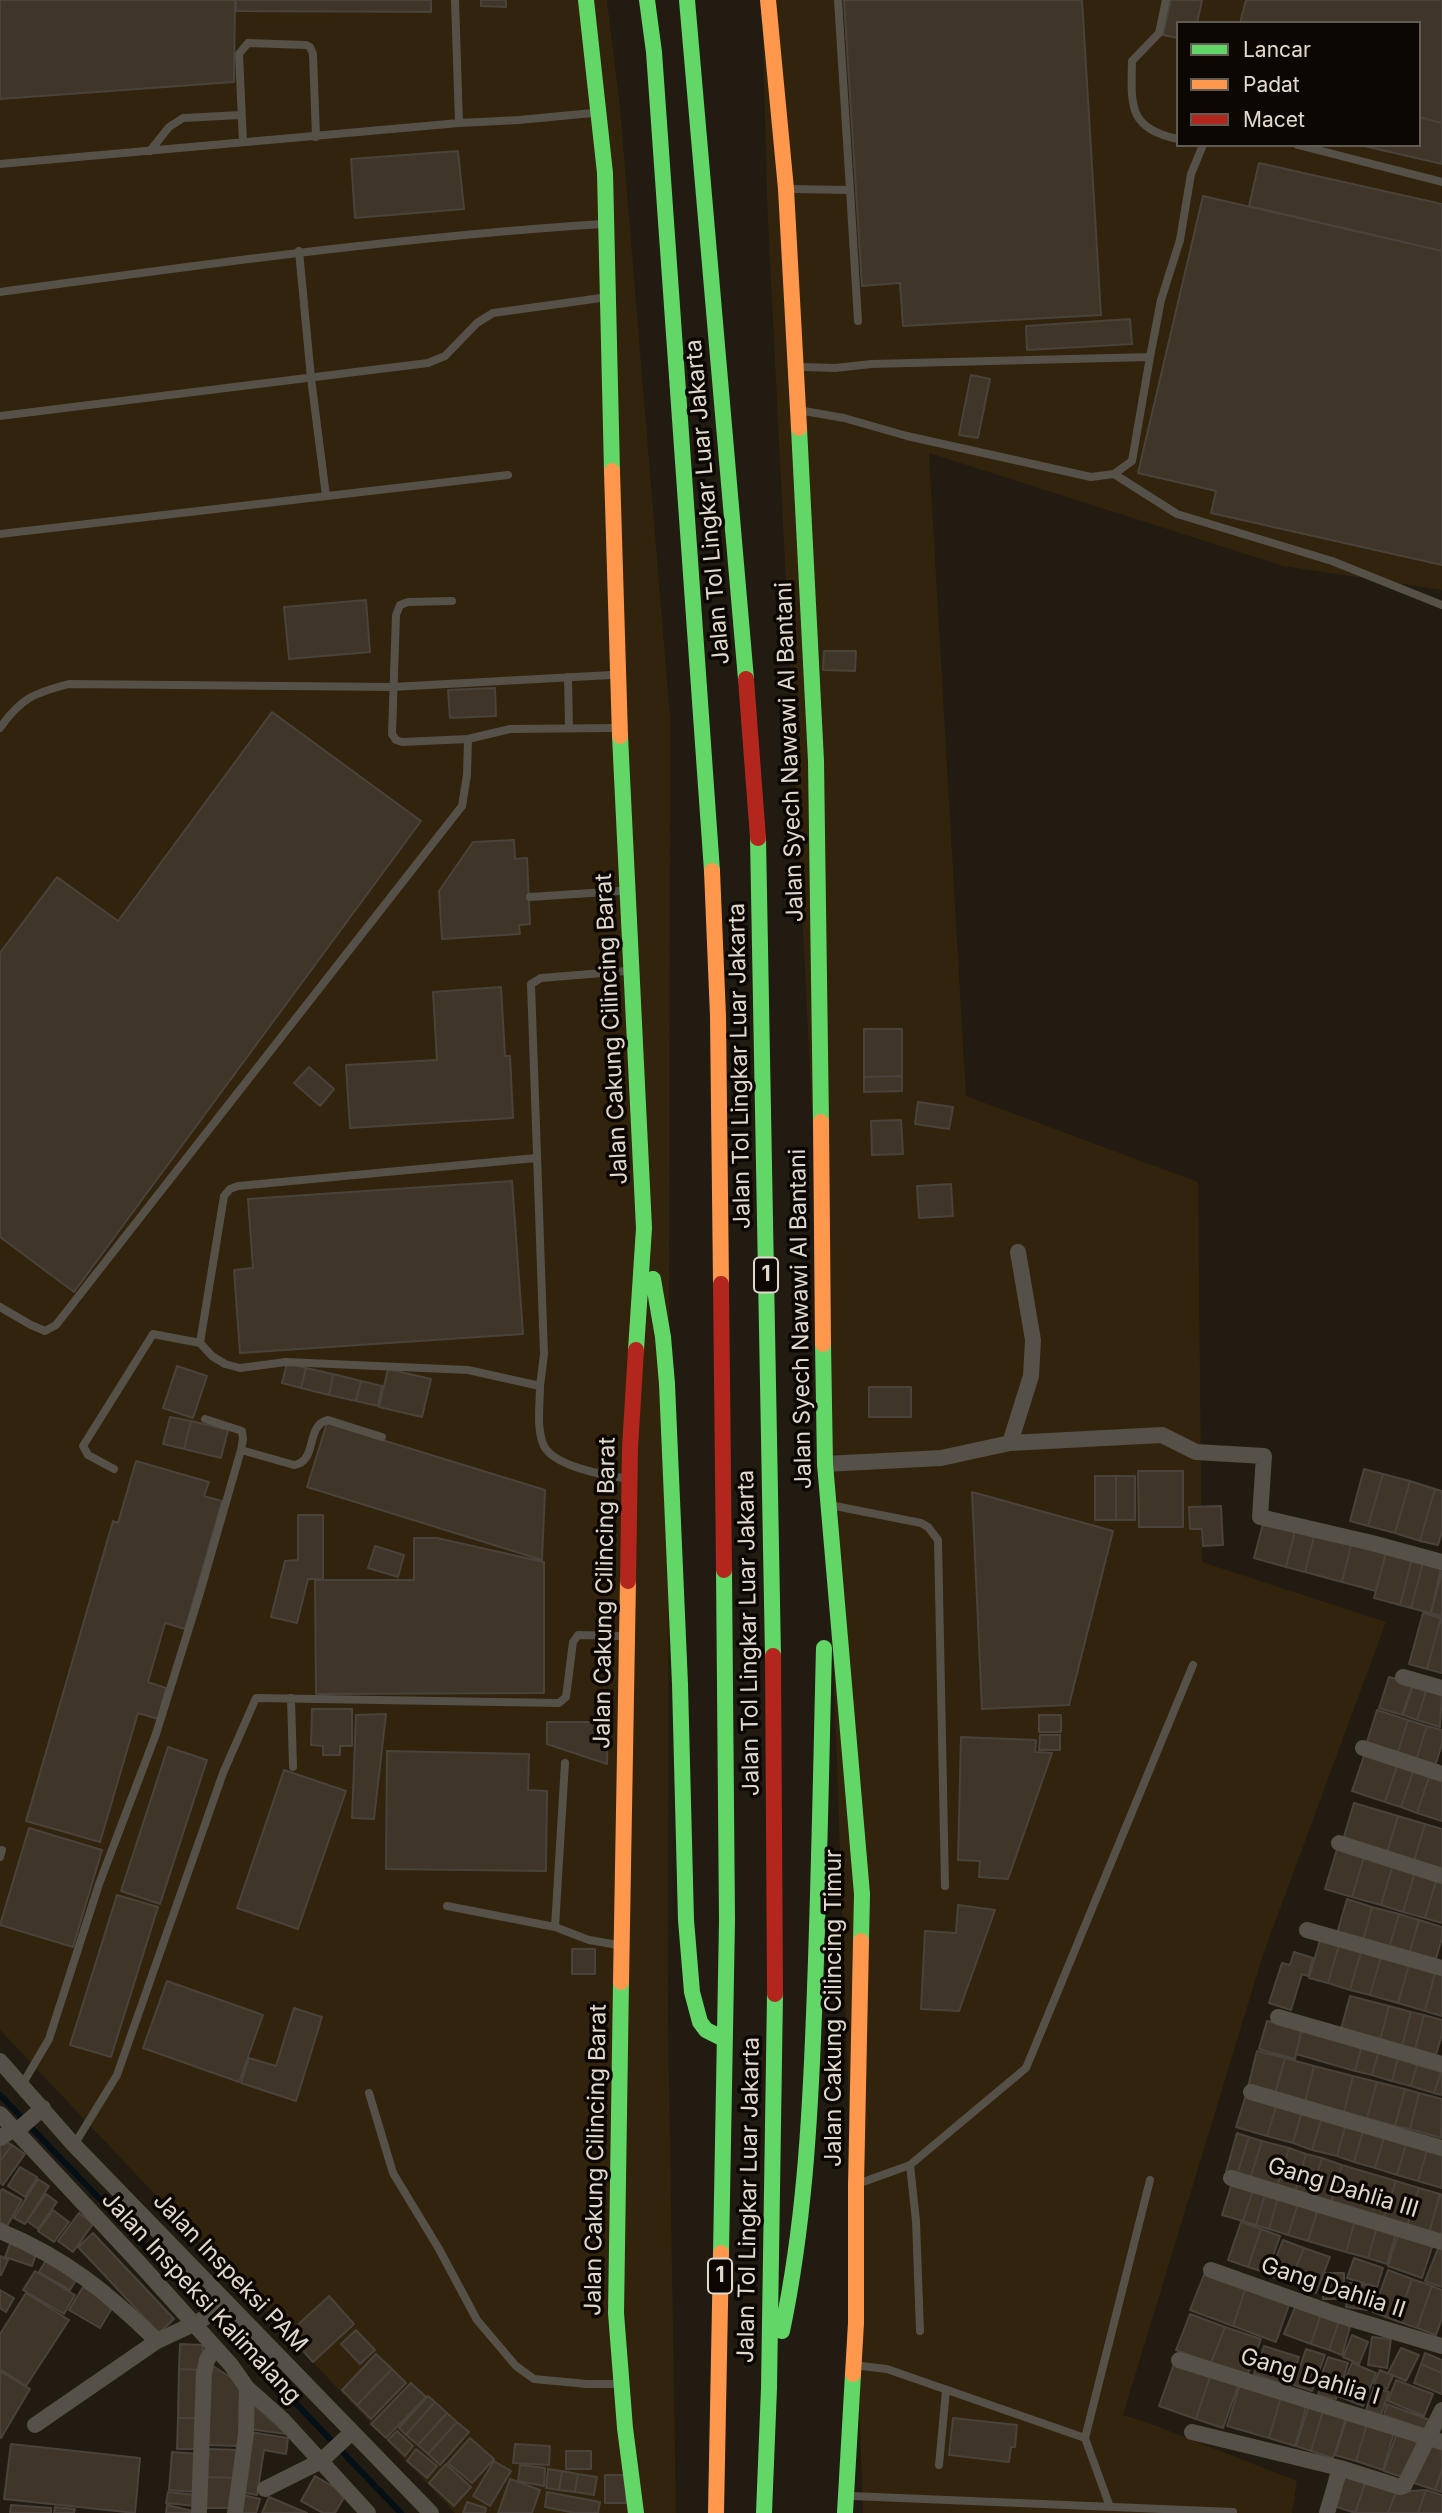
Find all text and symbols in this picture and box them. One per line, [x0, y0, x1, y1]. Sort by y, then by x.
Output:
legend [1176, 21, 1421, 147]
text: Lancar [1243, 37, 1311, 62]
text: Padat [1243, 72, 1300, 97]
text: Macet [1243, 107, 1305, 132]
street label: Jalan Tol Lingkar Luar Jakarta [680, 338, 736, 666]
street label: Jalan Syech Nawawi Al Bantani [770, 581, 810, 923]
street label: Jalan Cakung Cilincing Barat [590, 873, 634, 1185]
street label: Jalan Tol Lingkar Luar Jakarta [723, 903, 757, 1229]
street label: Jalan Syech Nawawi Al Bantani [784, 1149, 818, 1489]
road number: 1 [754, 1258, 778, 1292]
street label: Jalan Cakung Cilincing Barat [588, 1437, 622, 1749]
street label: Jalan Tol Lingkar Luar Jakarta [732, 1470, 766, 1796]
street label: Jalan Cakung Cilincing Timur [820, 1849, 848, 2167]
street label: Jalan Cakung Cilincing Barat [579, 2004, 613, 2316]
street label: Jalan Tol Lingkar Luar Jakarta [732, 2037, 766, 2363]
street label: Gang Dahlia III [1264, 2152, 1422, 2224]
street label: Jalan Inspeksi Kalimalang [96, 2186, 306, 2410]
street label: Jalan Inspeksi PAM [147, 2188, 313, 2358]
street label: Gang Dahlia II [1257, 2252, 1409, 2324]
road number: 1 [708, 2258, 732, 2294]
street label: Gang Dahlia I [1237, 2343, 1383, 2411]

